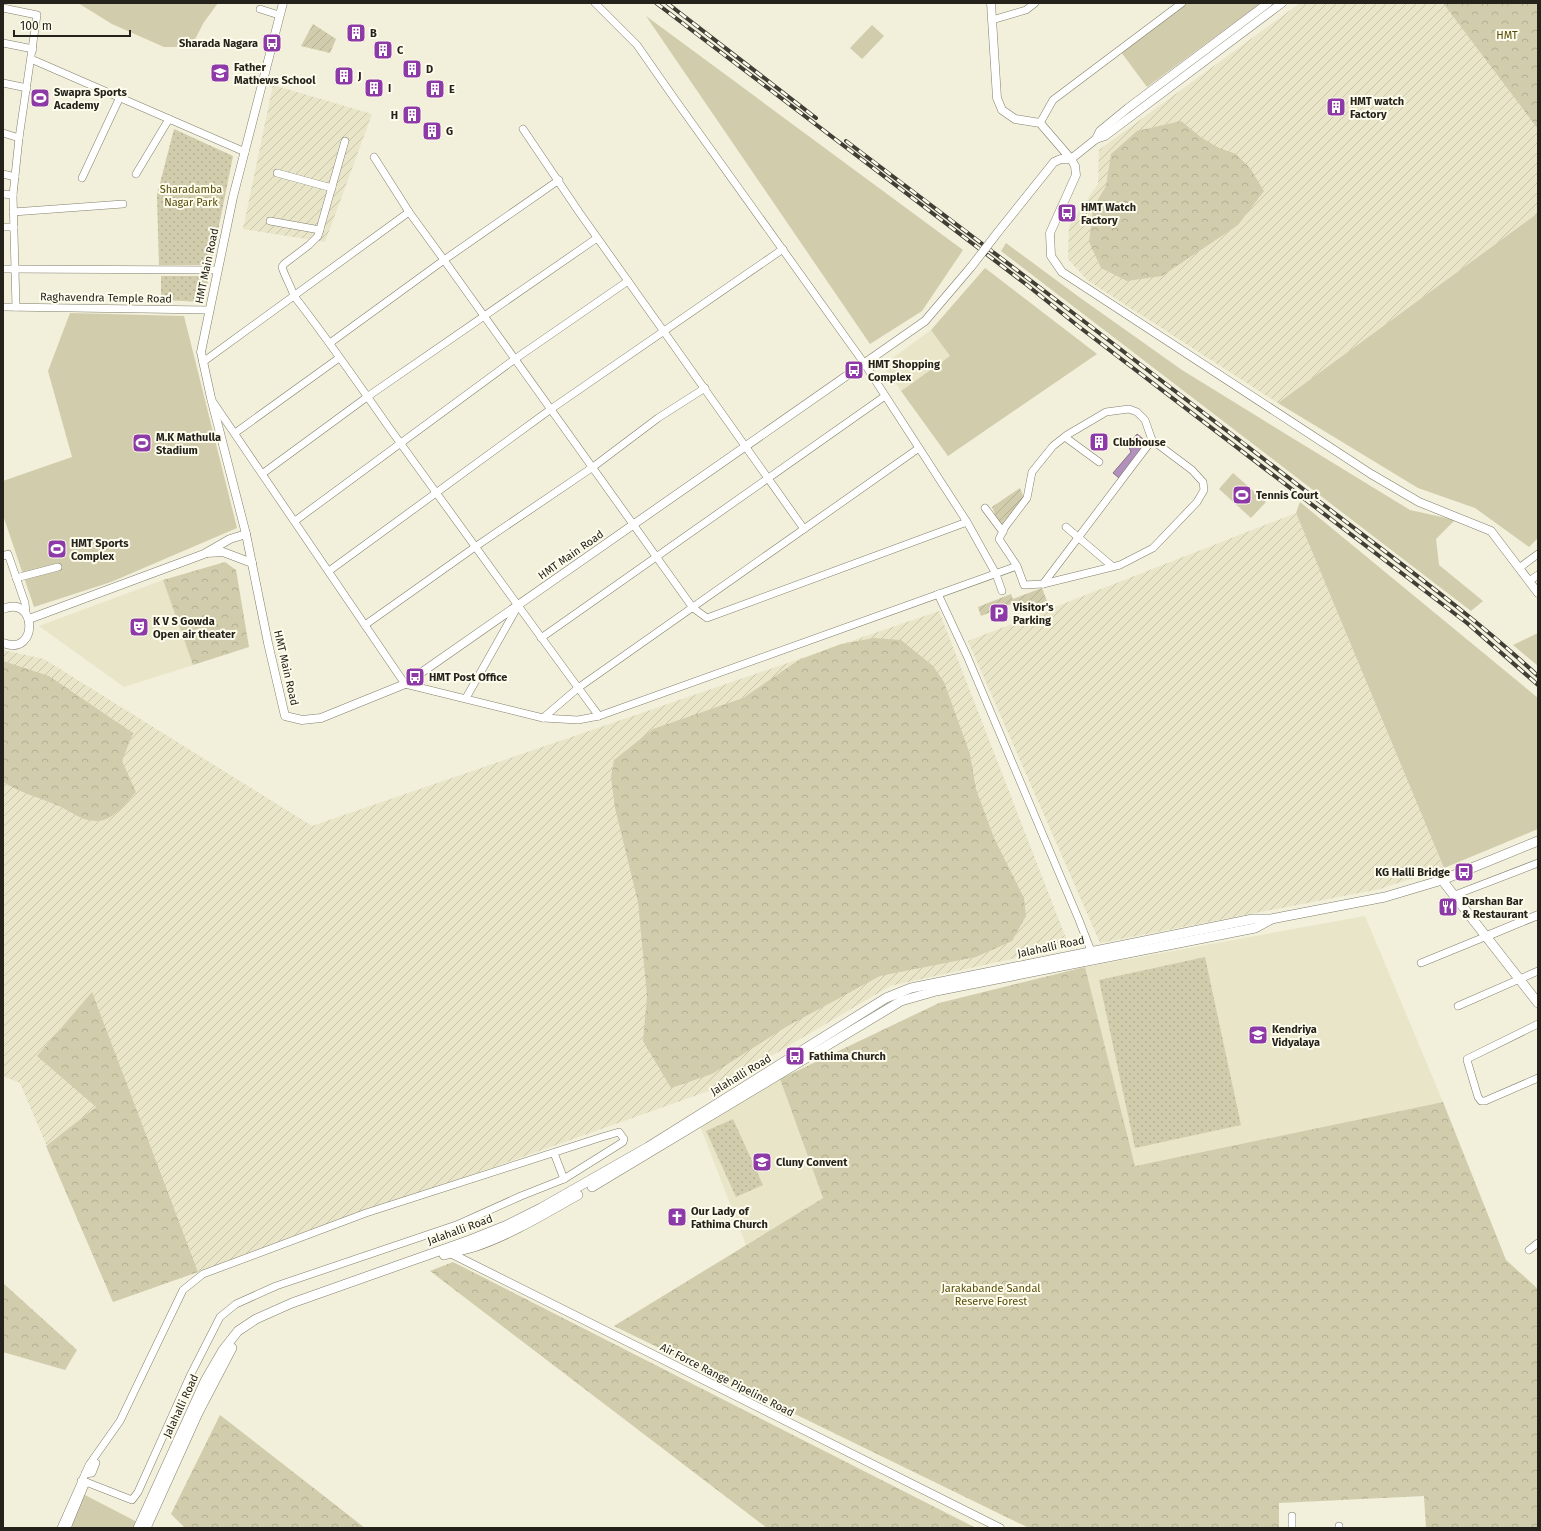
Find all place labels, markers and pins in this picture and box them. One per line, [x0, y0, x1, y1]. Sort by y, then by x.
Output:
building icon: B [345, 22, 367, 44]
place label: B [370, 27, 377, 40]
bus stop icon: Sharada Nagara [261, 32, 283, 54]
place label: Sharada Nagara [179, 37, 258, 50]
building icon: C [372, 39, 394, 61]
place label: C [397, 44, 404, 57]
building icon: D [401, 58, 423, 80]
place label: Father Mathews School [234, 61, 316, 87]
school or university icon: Father Mathews School [209, 62, 231, 84]
place label: D [426, 63, 433, 76]
building icon: J [333, 65, 355, 87]
place label: J [357, 70, 362, 83]
building icon: I [363, 77, 385, 99]
building icon: E [424, 78, 446, 100]
place label: I [388, 82, 391, 95]
place label: E [449, 83, 455, 96]
place label: Swapra Sports Academy [53, 86, 128, 112]
sports icon: Swapra Sports Academy [29, 87, 51, 109]
place label: HMT watch Factory [1350, 95, 1404, 121]
building icon: HMT watch Factory [1325, 96, 1347, 118]
building icon: H [401, 104, 423, 126]
place label: H [391, 109, 398, 122]
building icon: G [421, 120, 443, 142]
place label: G [446, 125, 453, 138]
place label: HMT Watch Factory [1081, 201, 1136, 227]
bus stop icon: HMT Watch Factory [1056, 202, 1078, 224]
place label: HMT Shopping Complex [868, 358, 941, 384]
bus stop icon: HMT Shopping Complex [843, 359, 865, 381]
place label: M.K Mathulla Stadium [156, 431, 221, 457]
building icon: Clubhouse [1088, 431, 1110, 453]
sports icon: M.K Mathulla Stadium [131, 432, 153, 454]
place label: Clubhouse [1113, 436, 1166, 449]
sports icon: Tennis Court [1231, 484, 1253, 506]
place label: Tennis Court [1256, 489, 1319, 502]
place label: HMT Sports Complex [71, 537, 129, 563]
sports icon: HMT Sports Complex [46, 538, 68, 560]
place label: Visitor's Parking [1012, 601, 1054, 627]
parking icon: Visitor's Parking [988, 602, 1010, 624]
place label: K V S Gowda Open air theater [153, 615, 236, 641]
theatre icon: K V S Gowda Open air theater [128, 616, 150, 638]
bus stop icon: HMT Post Office [404, 666, 426, 688]
place label: HMT Post Office [429, 671, 507, 684]
bus stop icon: KG Halli Bridge [1453, 861, 1475, 883]
place label: KG Halli Bridge [1375, 866, 1450, 879]
place label: Darshan Bar & Restaurant [1462, 895, 1529, 921]
restaurant icon: Darshan Bar & Restaurant [1437, 896, 1459, 918]
place label: Kendriya Vidyalaya [1271, 1023, 1320, 1049]
school or university icon: Kendriya Vidyalaya [1247, 1024, 1269, 1046]
bus stop icon: Fathima Church [784, 1045, 806, 1067]
place label: Fathima Church [809, 1050, 886, 1063]
school or university icon: Cluny Convent [751, 1151, 773, 1173]
place label: Cluny Convent [776, 1156, 848, 1169]
place label: Our Lady of Fathima Church [691, 1205, 768, 1231]
church icon: Our Lady of Fathima Church [666, 1206, 688, 1228]

